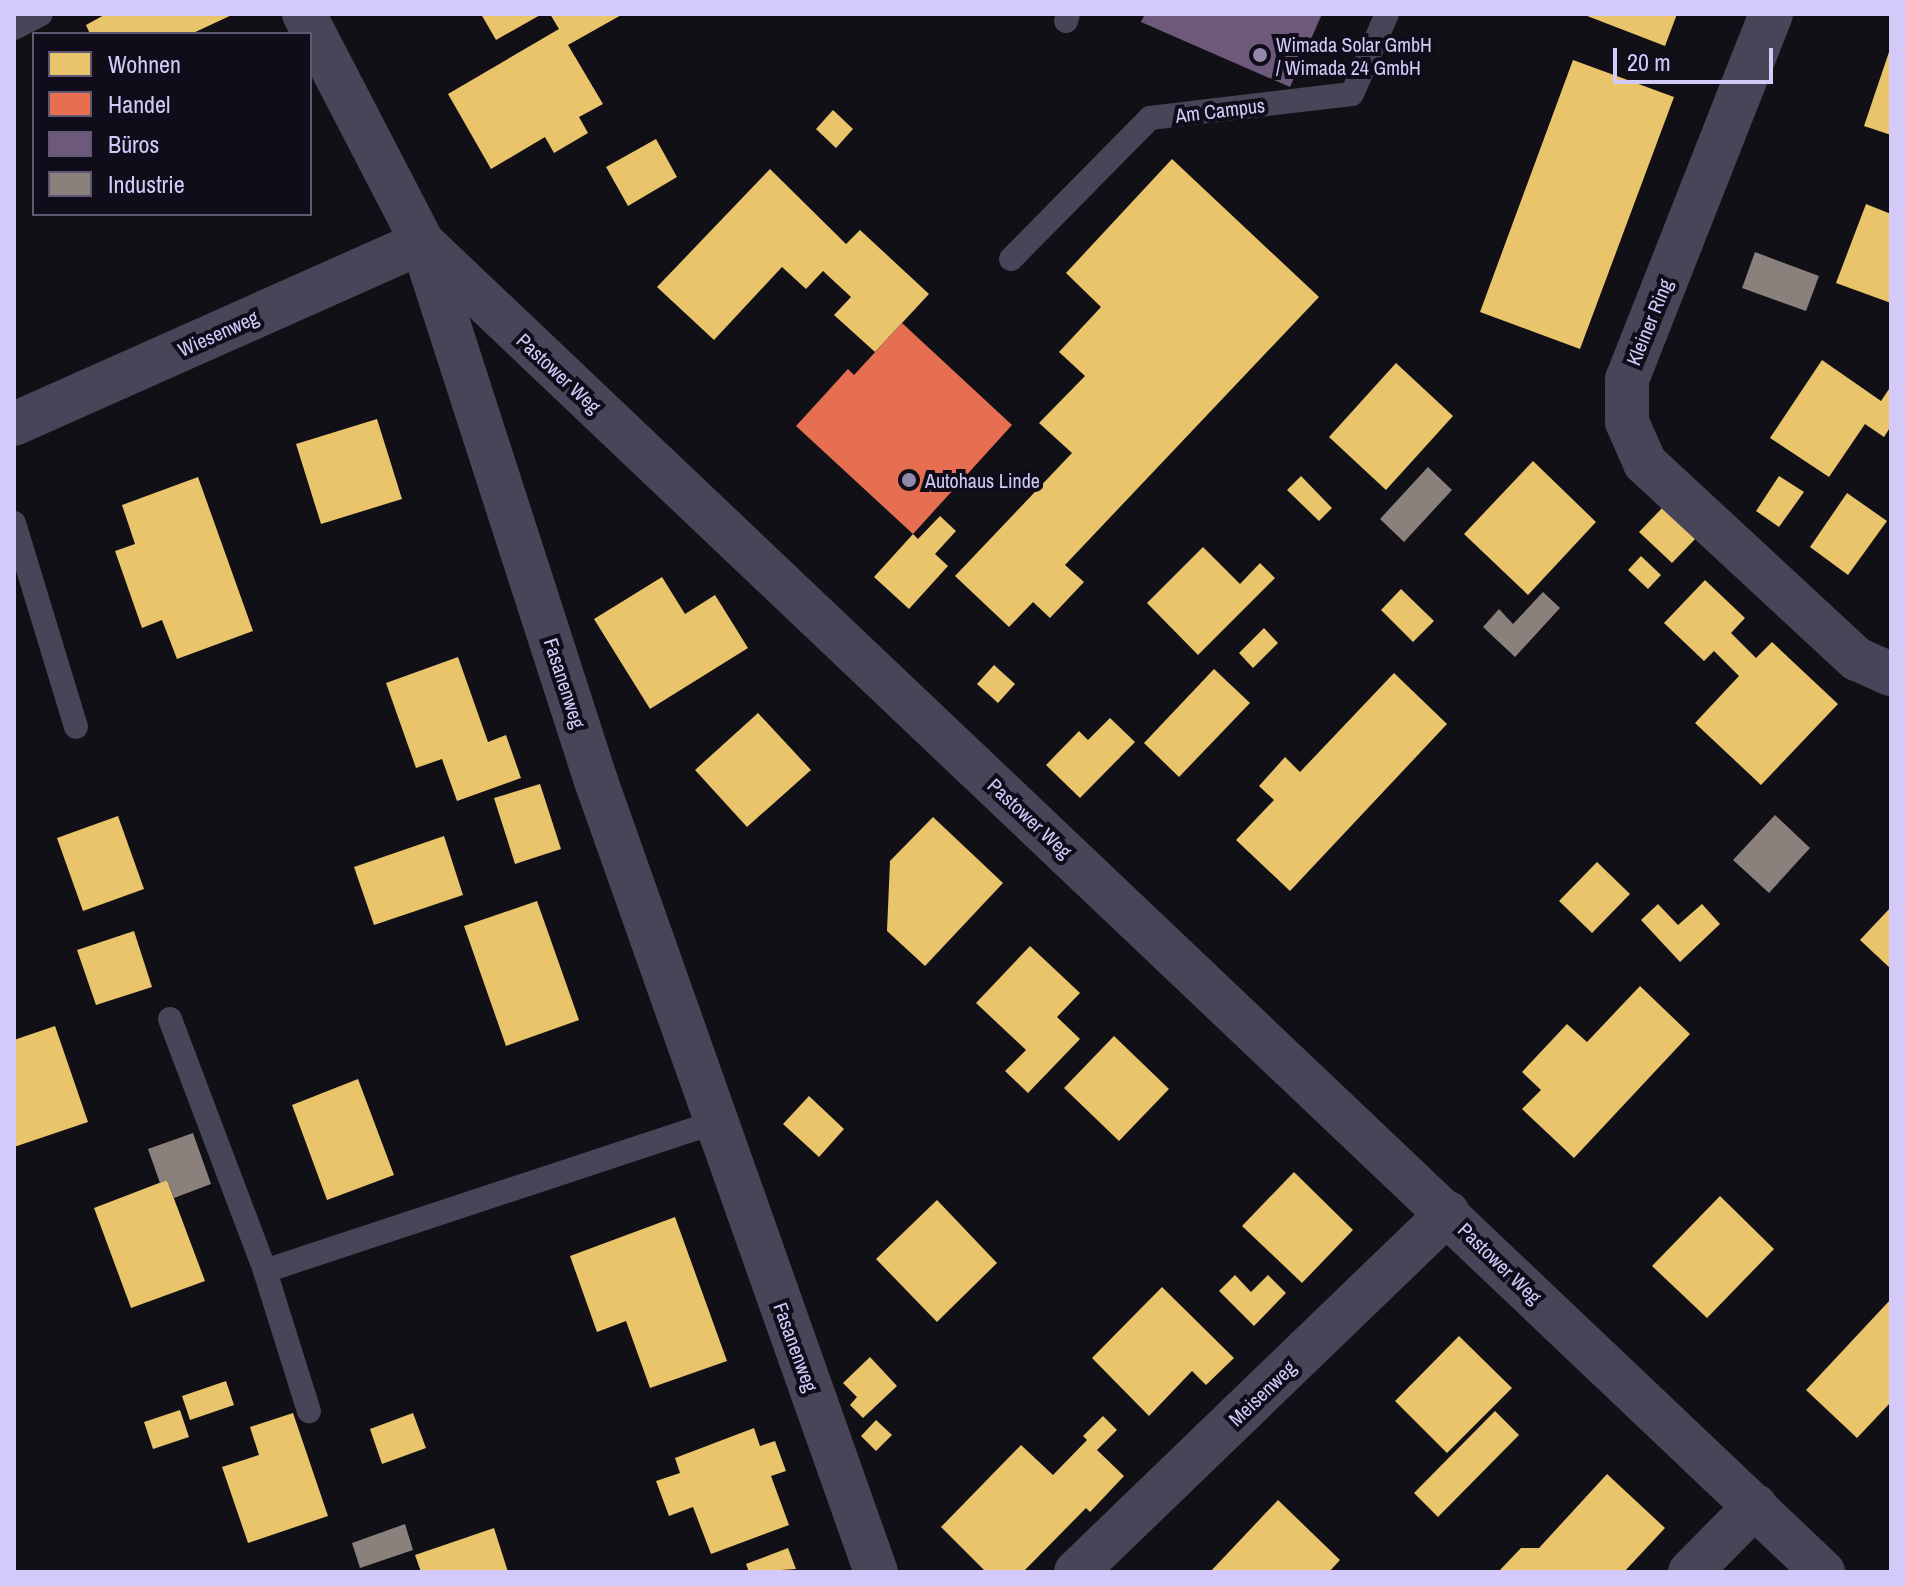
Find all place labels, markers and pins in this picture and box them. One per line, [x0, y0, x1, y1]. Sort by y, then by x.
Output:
place label: Wimada Solar GmbH / Wimada 24 GmbH [1276, 32, 1432, 79]
marker: Wimada Solar GmbH / Wimada 24 GmbH [1251, 46, 1269, 64]
place label: Autohaus Linde [925, 468, 1040, 492]
marker: Autohaus Linde [900, 471, 918, 489]

